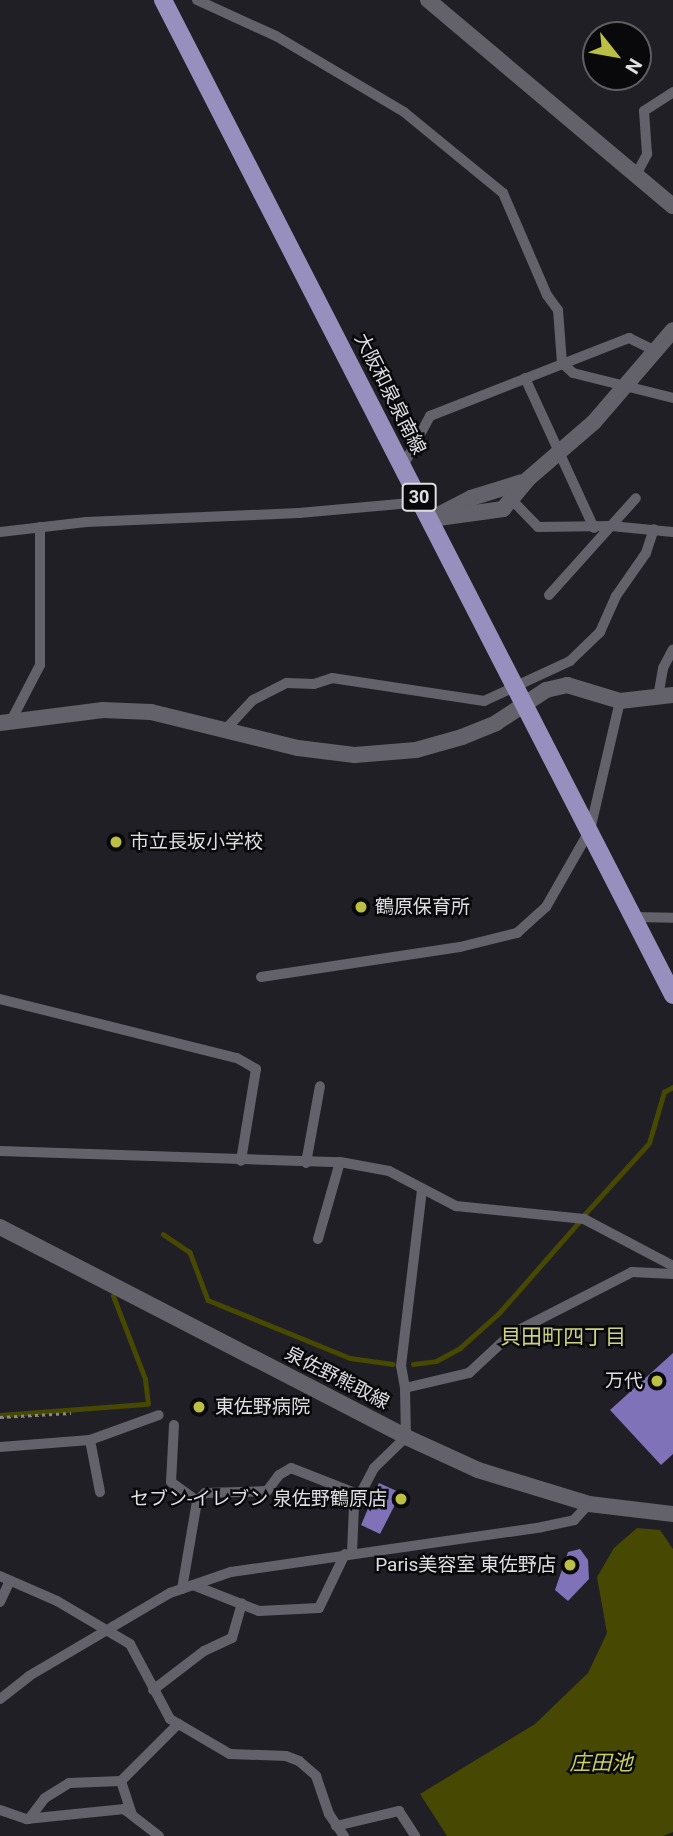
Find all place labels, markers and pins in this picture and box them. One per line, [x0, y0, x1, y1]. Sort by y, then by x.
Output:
place label: 市立長坂小学校 [130, 831, 263, 853]
marker: 市立長坂小学校 [108, 834, 124, 850]
place label: 鶴原保育所 [375, 896, 470, 918]
marker: 鶴原保育所 [353, 899, 369, 915]
place label: 万代 [605, 1370, 643, 1392]
marker: 万代 [649, 1373, 665, 1389]
place label: 東佐野病院 [215, 1396, 310, 1418]
marker: 東佐野病院 [189, 1397, 209, 1417]
place label: セブン-イレブン 泉佐野鶴原店 [130, 1488, 387, 1510]
marker: セブン-イレブン 泉佐野鶴原店 [393, 1491, 409, 1507]
place label: Paris美容室 東佐野店 [375, 1554, 556, 1576]
marker: Paris美容室 東佐野店 [562, 1557, 578, 1573]

